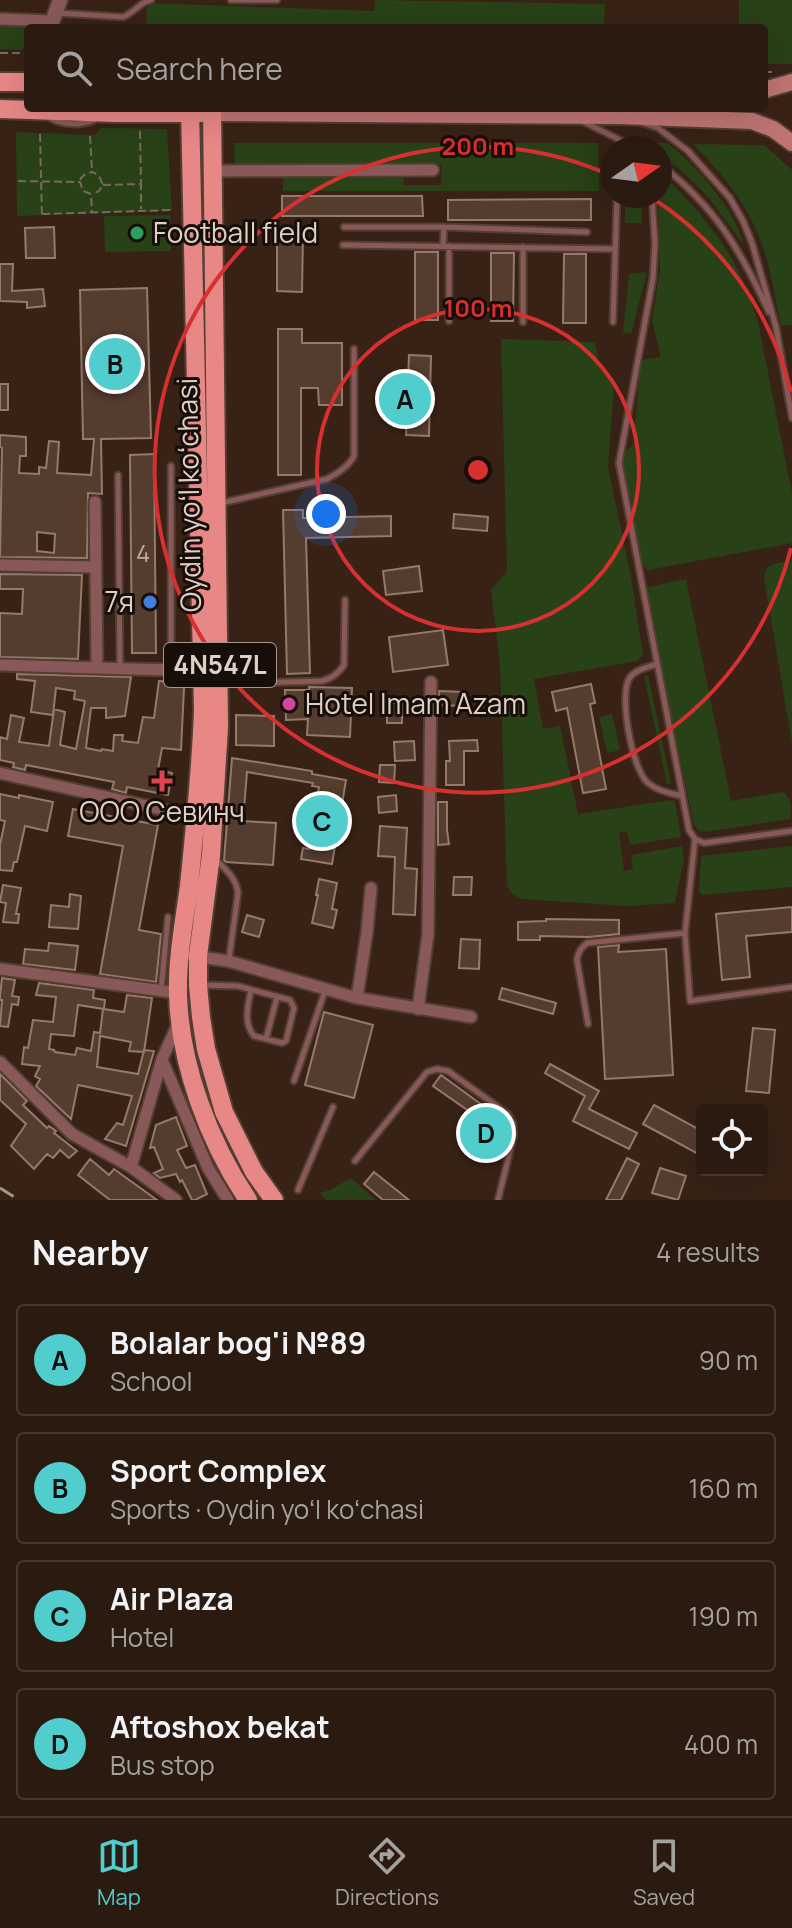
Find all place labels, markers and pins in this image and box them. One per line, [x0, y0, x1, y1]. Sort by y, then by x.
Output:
place label: Football field [153, 213, 318, 251]
marker: Football field [128, 224, 146, 242]
pin: B [89, 334, 141, 394]
pin: A [379, 369, 431, 429]
centre of rings [464, 456, 492, 484]
place label: 7я [104, 582, 134, 620]
marker: 7я [141, 593, 159, 611]
place label: Hotel Imam Azam [305, 684, 526, 722]
marker: Hotel Imam Azam [280, 695, 298, 713]
marker: ООО Севинч [151, 770, 173, 792]
pin: C [296, 791, 348, 851]
place label: ООО Севинч [79, 792, 245, 830]
pin: D [460, 1103, 512, 1163]

